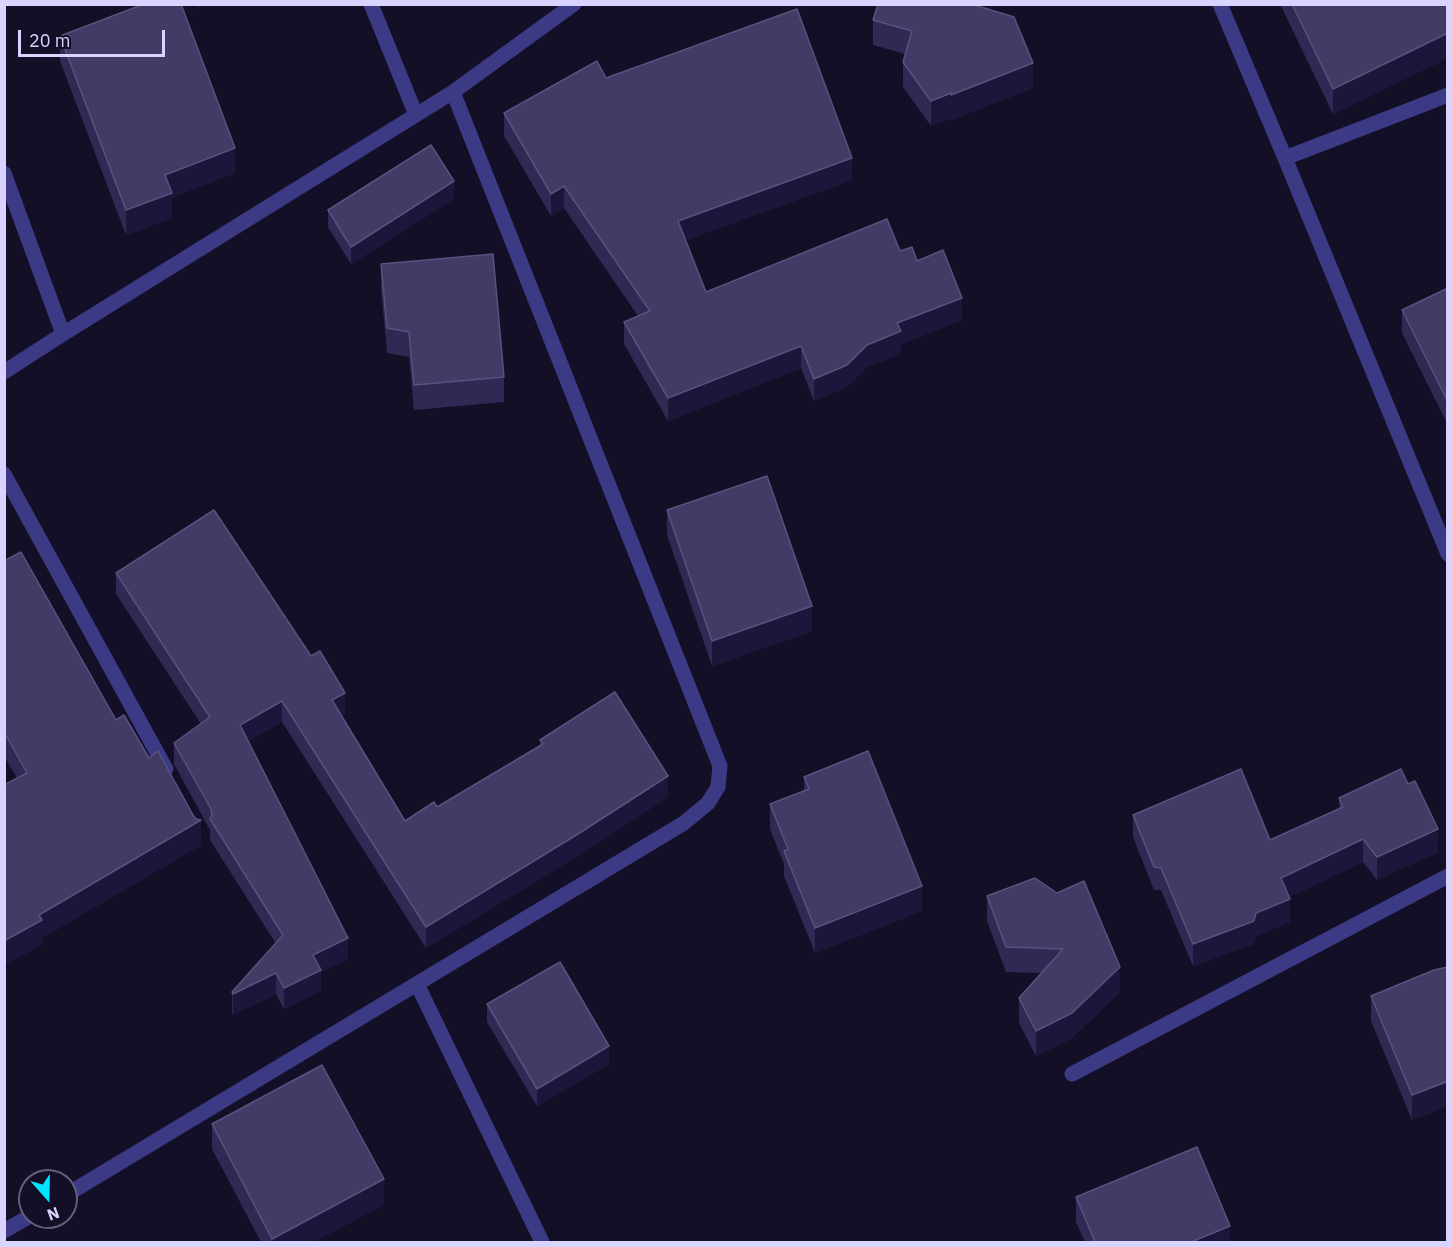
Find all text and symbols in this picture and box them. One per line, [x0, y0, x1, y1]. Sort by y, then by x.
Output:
scale bar [21, 18, 168, 56]
text: 20 m [29, 29, 71, 52]
north arrow [18, 1169, 78, 1229]
text: N [45, 1203, 62, 1225]

